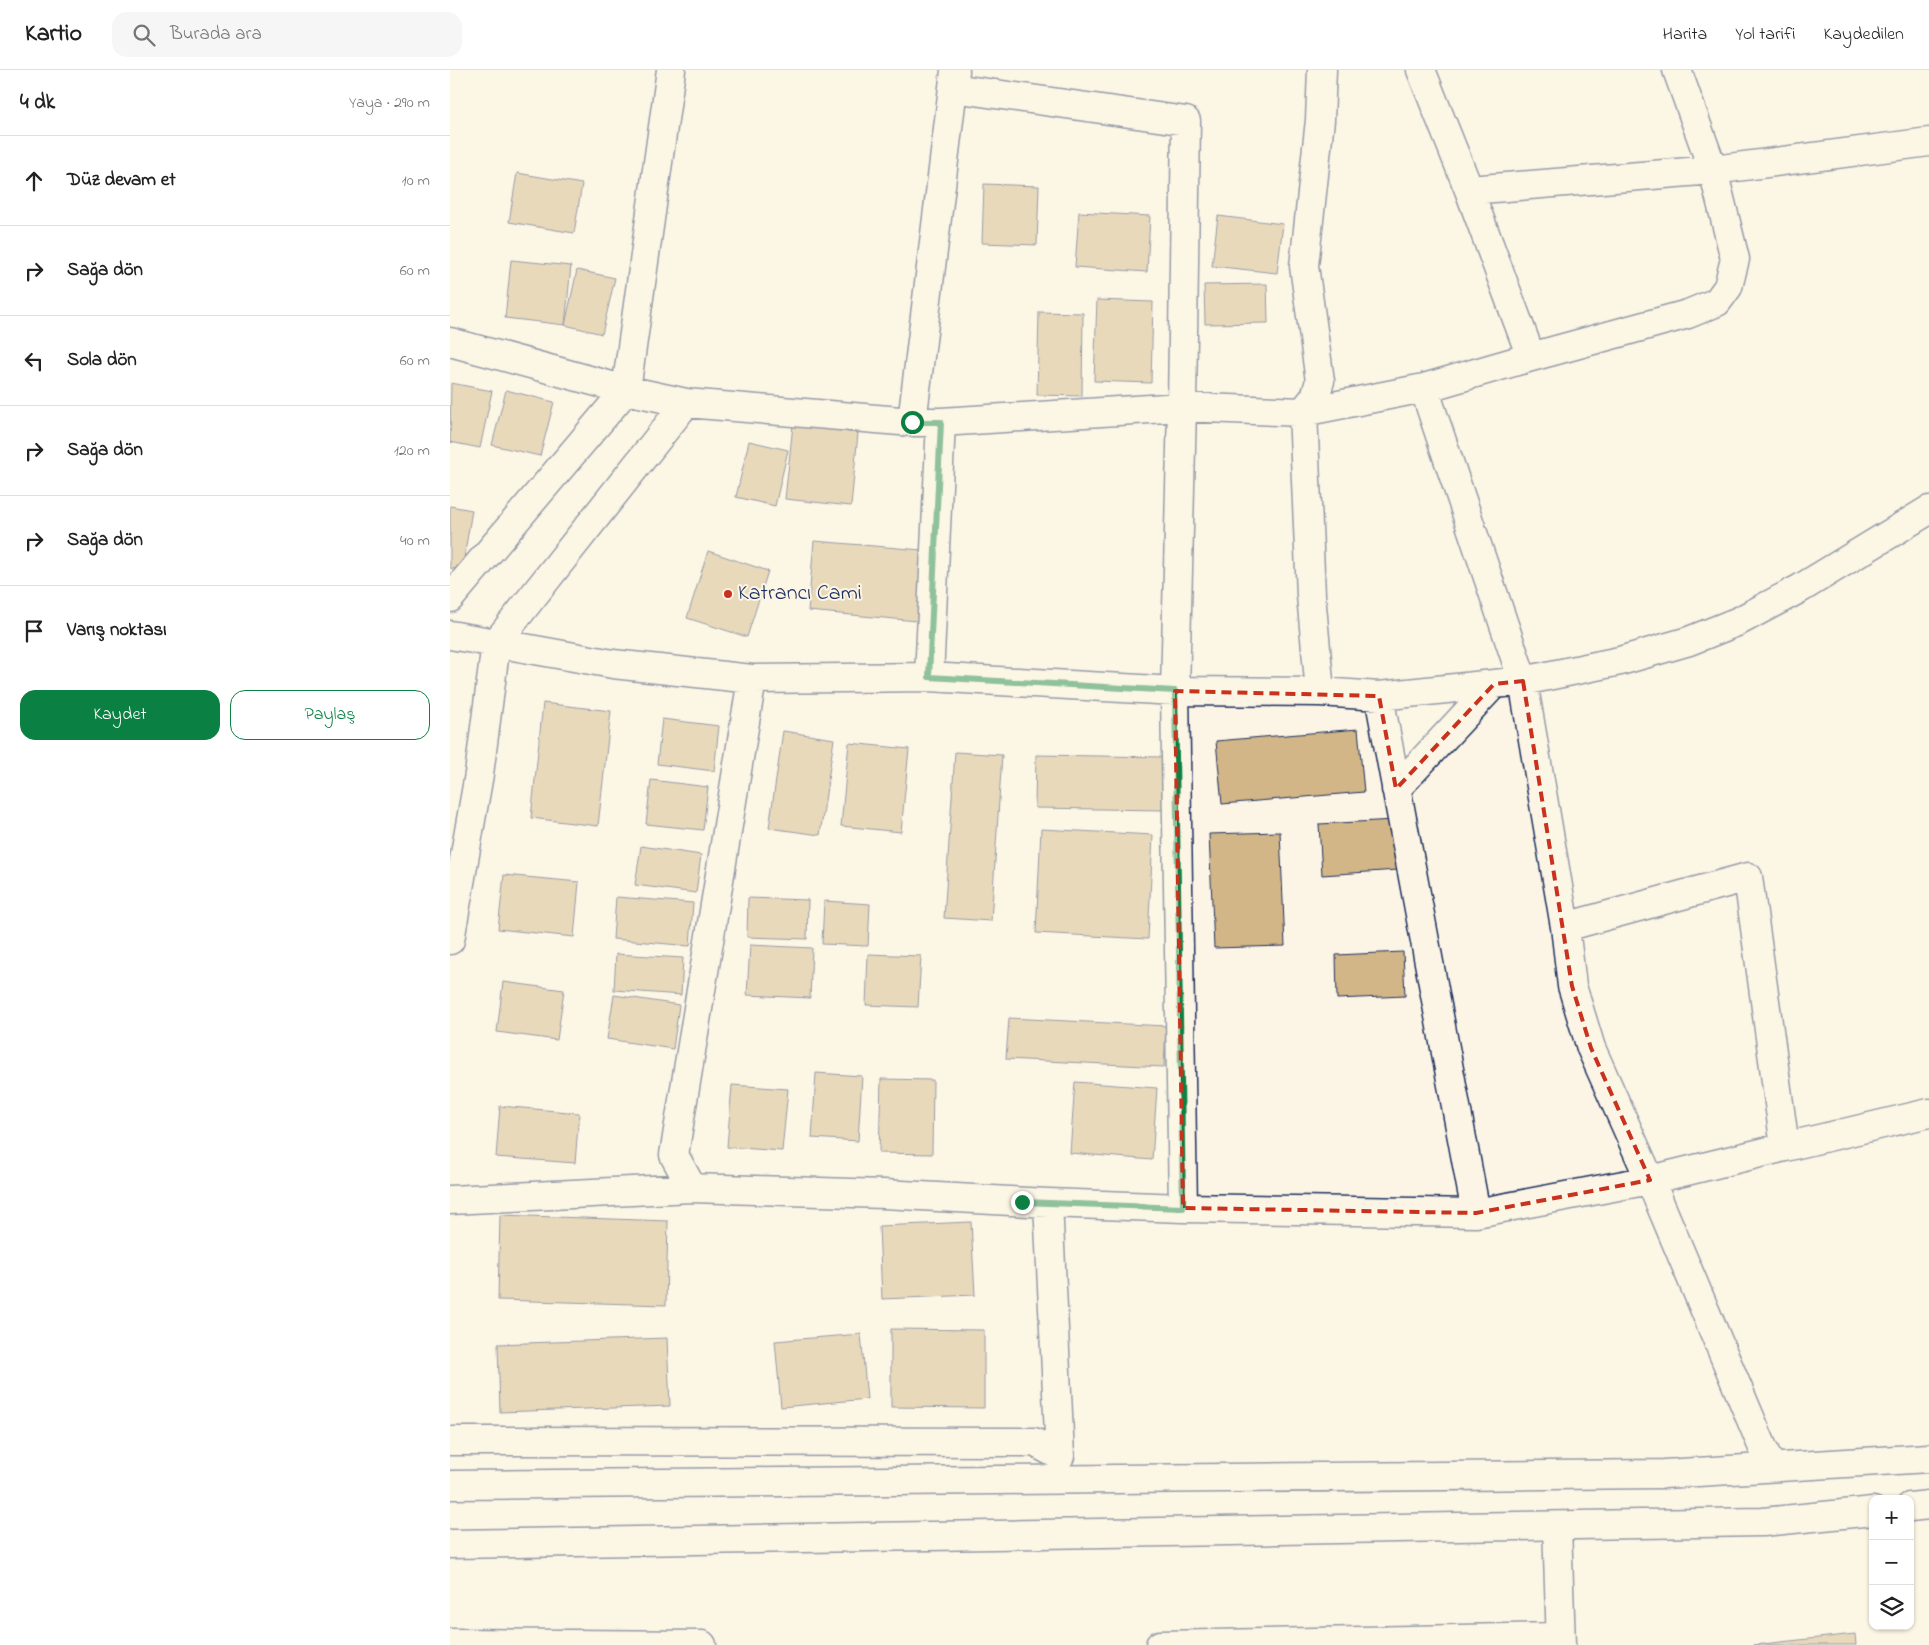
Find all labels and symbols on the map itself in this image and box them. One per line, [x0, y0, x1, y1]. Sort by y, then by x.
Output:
route start [901, 411, 924, 434]
place label: Katrancı Cami [738, 578, 862, 610]
marker: Katrancı Cami [722, 588, 734, 600]
route end [1011, 1191, 1034, 1214]

